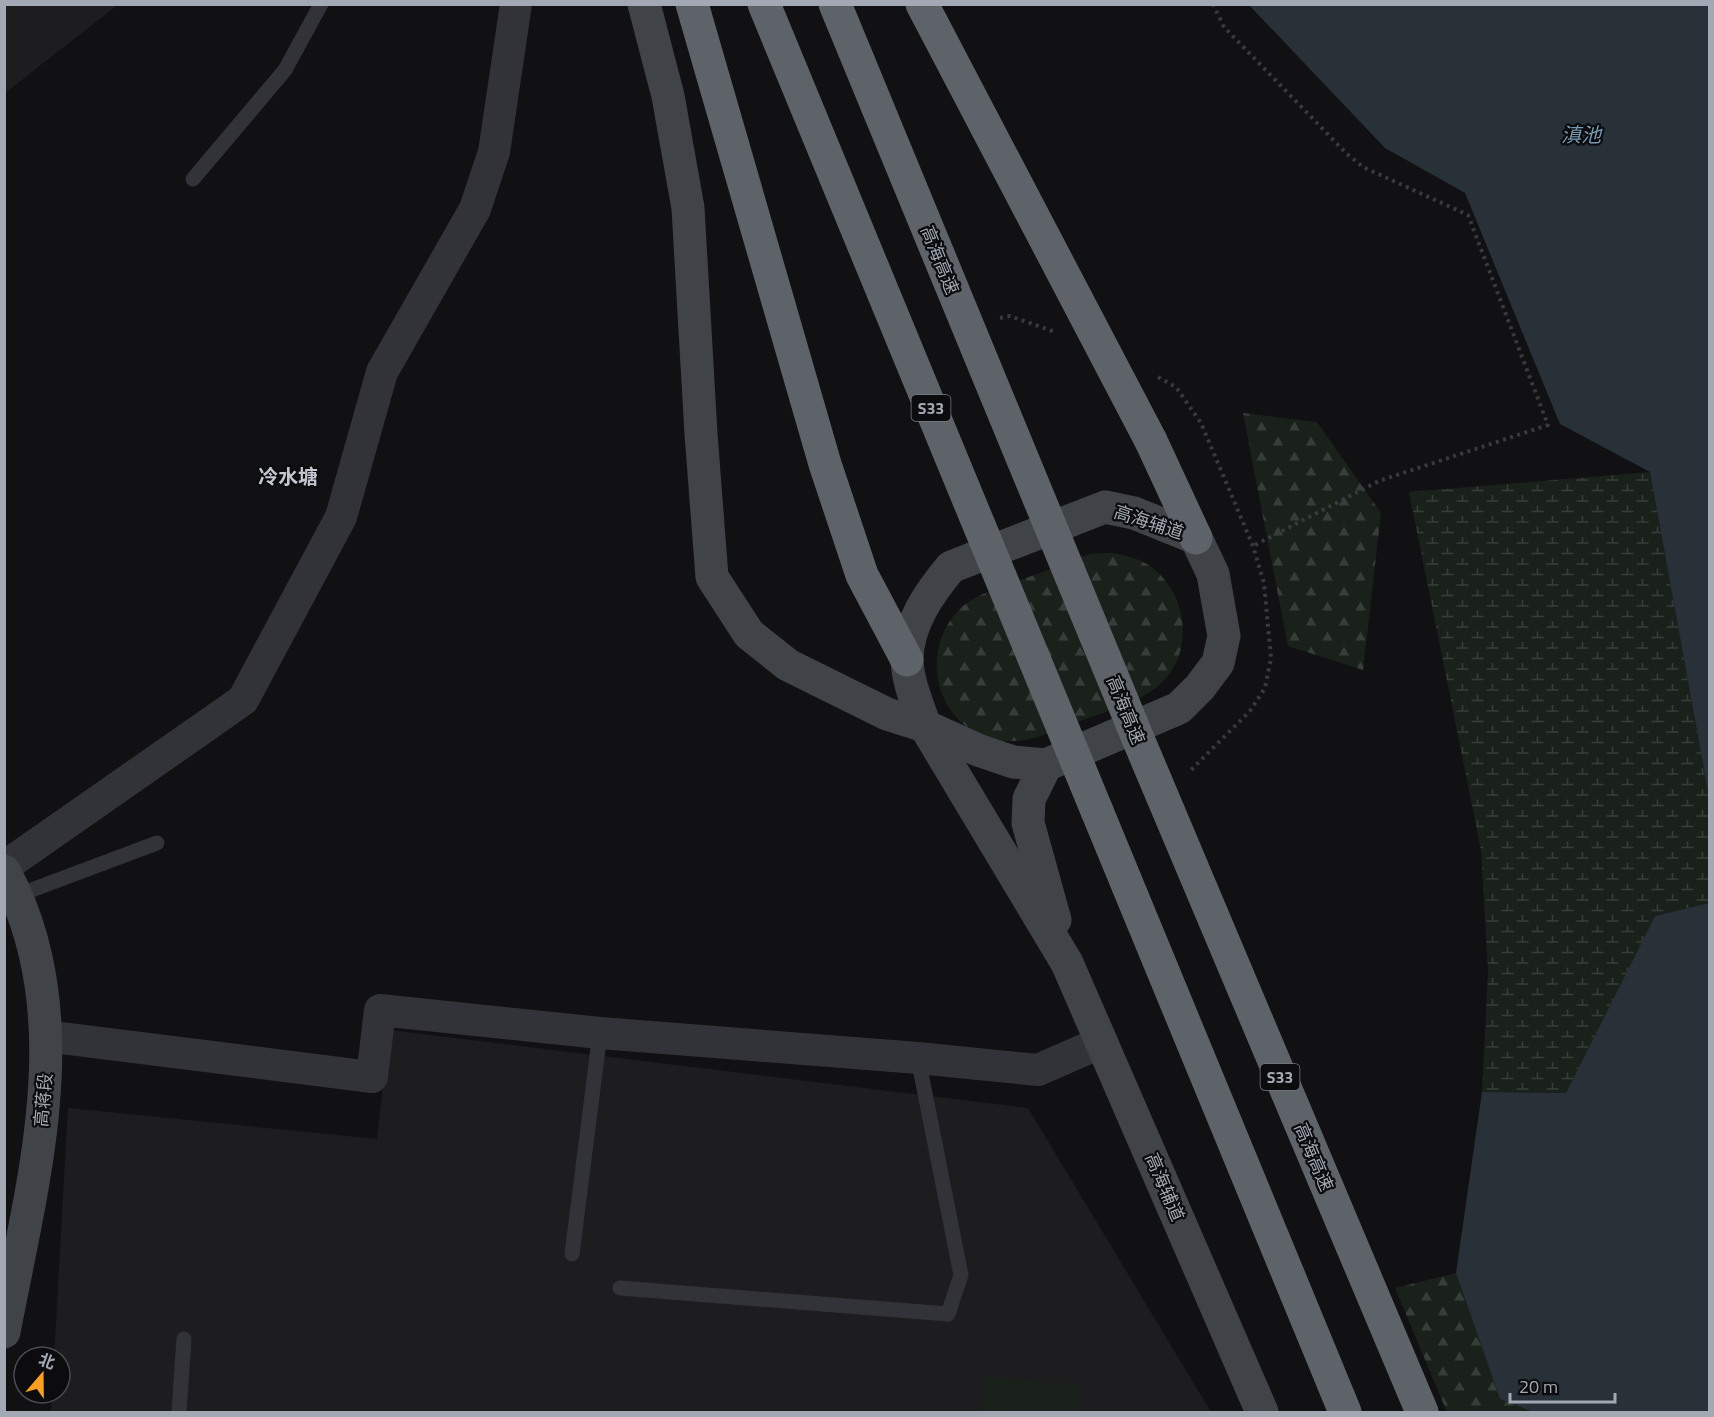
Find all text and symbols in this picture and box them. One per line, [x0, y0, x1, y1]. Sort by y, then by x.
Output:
water label: 滇池 [1561, 119, 1603, 150]
street label: 高海高速 [914, 222, 966, 298]
road number: S33 [912, 395, 950, 421]
district label: 冷水塘 [258, 461, 318, 492]
street label: 高海辅道 [1111, 498, 1187, 546]
street label: 高海高速 [1100, 672, 1152, 748]
road number: S33 [1260, 1064, 1300, 1090]
street label: 高蒋段 [27, 1072, 59, 1128]
street label: 高海高速 [1288, 1119, 1340, 1195]
street label: 高海辅道 [1139, 1149, 1191, 1225]
north arrow [12, 1345, 72, 1405]
text: 北 [36, 1347, 59, 1375]
scale bar [1510, 1366, 1615, 1404]
text: 20 m [1519, 1373, 1558, 1400]

